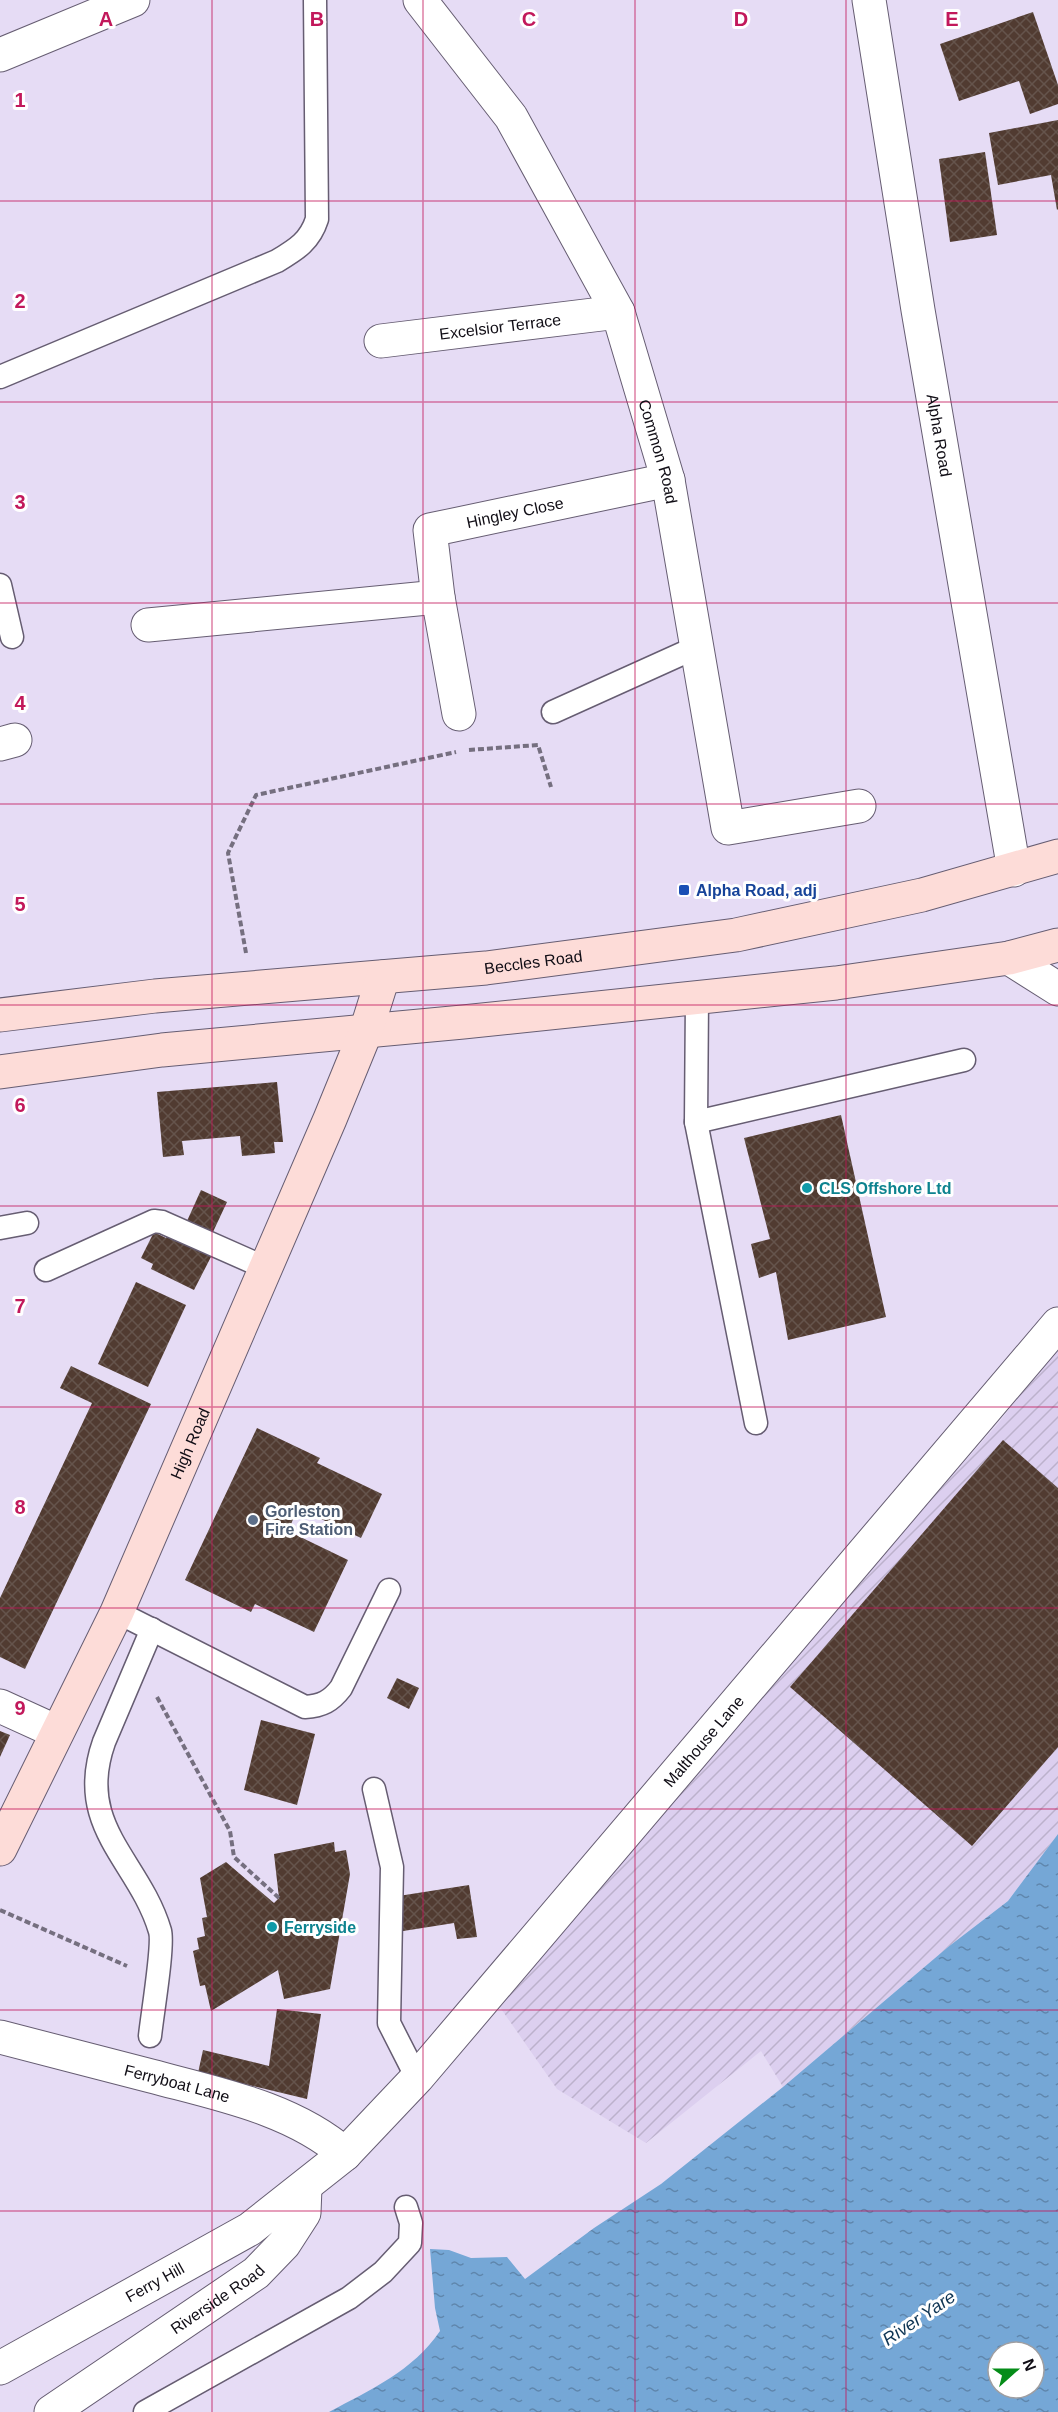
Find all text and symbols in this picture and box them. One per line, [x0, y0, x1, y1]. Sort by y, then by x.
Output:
text: A [99, 8, 113, 30]
text: B [310, 8, 324, 30]
text: C [522, 8, 536, 30]
text: D [734, 8, 748, 30]
text: E [945, 8, 959, 30]
text: 1 [14, 89, 26, 111]
text: 2 [14, 290, 26, 312]
street label: Excelsior Terrace [438, 311, 562, 343]
street label: Alpha Road [924, 393, 954, 478]
street label: Common Road [635, 397, 680, 505]
text: 3 [14, 491, 26, 513]
street label: Hingley Close [465, 494, 565, 531]
text: 4 [14, 692, 26, 714]
place label: Alpha Road, adj [696, 882, 817, 899]
marker: Alpha Road, adj [677, 883, 691, 897]
text: 5 [14, 893, 26, 915]
street label: Beccles Road [483, 947, 583, 977]
text: 6 [14, 1094, 26, 1116]
place label: CLS Offshore Ltd [819, 1180, 951, 1197]
marker: CLS Offshore Ltd [800, 1181, 814, 1195]
text: 7 [14, 1295, 26, 1317]
street label: High Road [168, 1405, 213, 1482]
text: 8 [14, 1496, 26, 1518]
place label: Gorleston Fire Station [265, 1503, 353, 1538]
marker: Gorleston Fire Station [246, 1513, 260, 1527]
street label: Malthouse Lane [660, 1692, 747, 1790]
text: 9 [14, 1697, 26, 1719]
place label: Ferryside [284, 1919, 356, 1936]
marker: Ferryside [265, 1920, 279, 1934]
street label: Ferryboat Lane [122, 2061, 232, 2106]
street label: Ferry Hill [123, 2259, 187, 2305]
street label: Riverside Road [168, 2262, 268, 2337]
water label: River Yare [879, 2286, 959, 2350]
north arrow [986, 2340, 1046, 2400]
text: N [1020, 2356, 1040, 2373]

